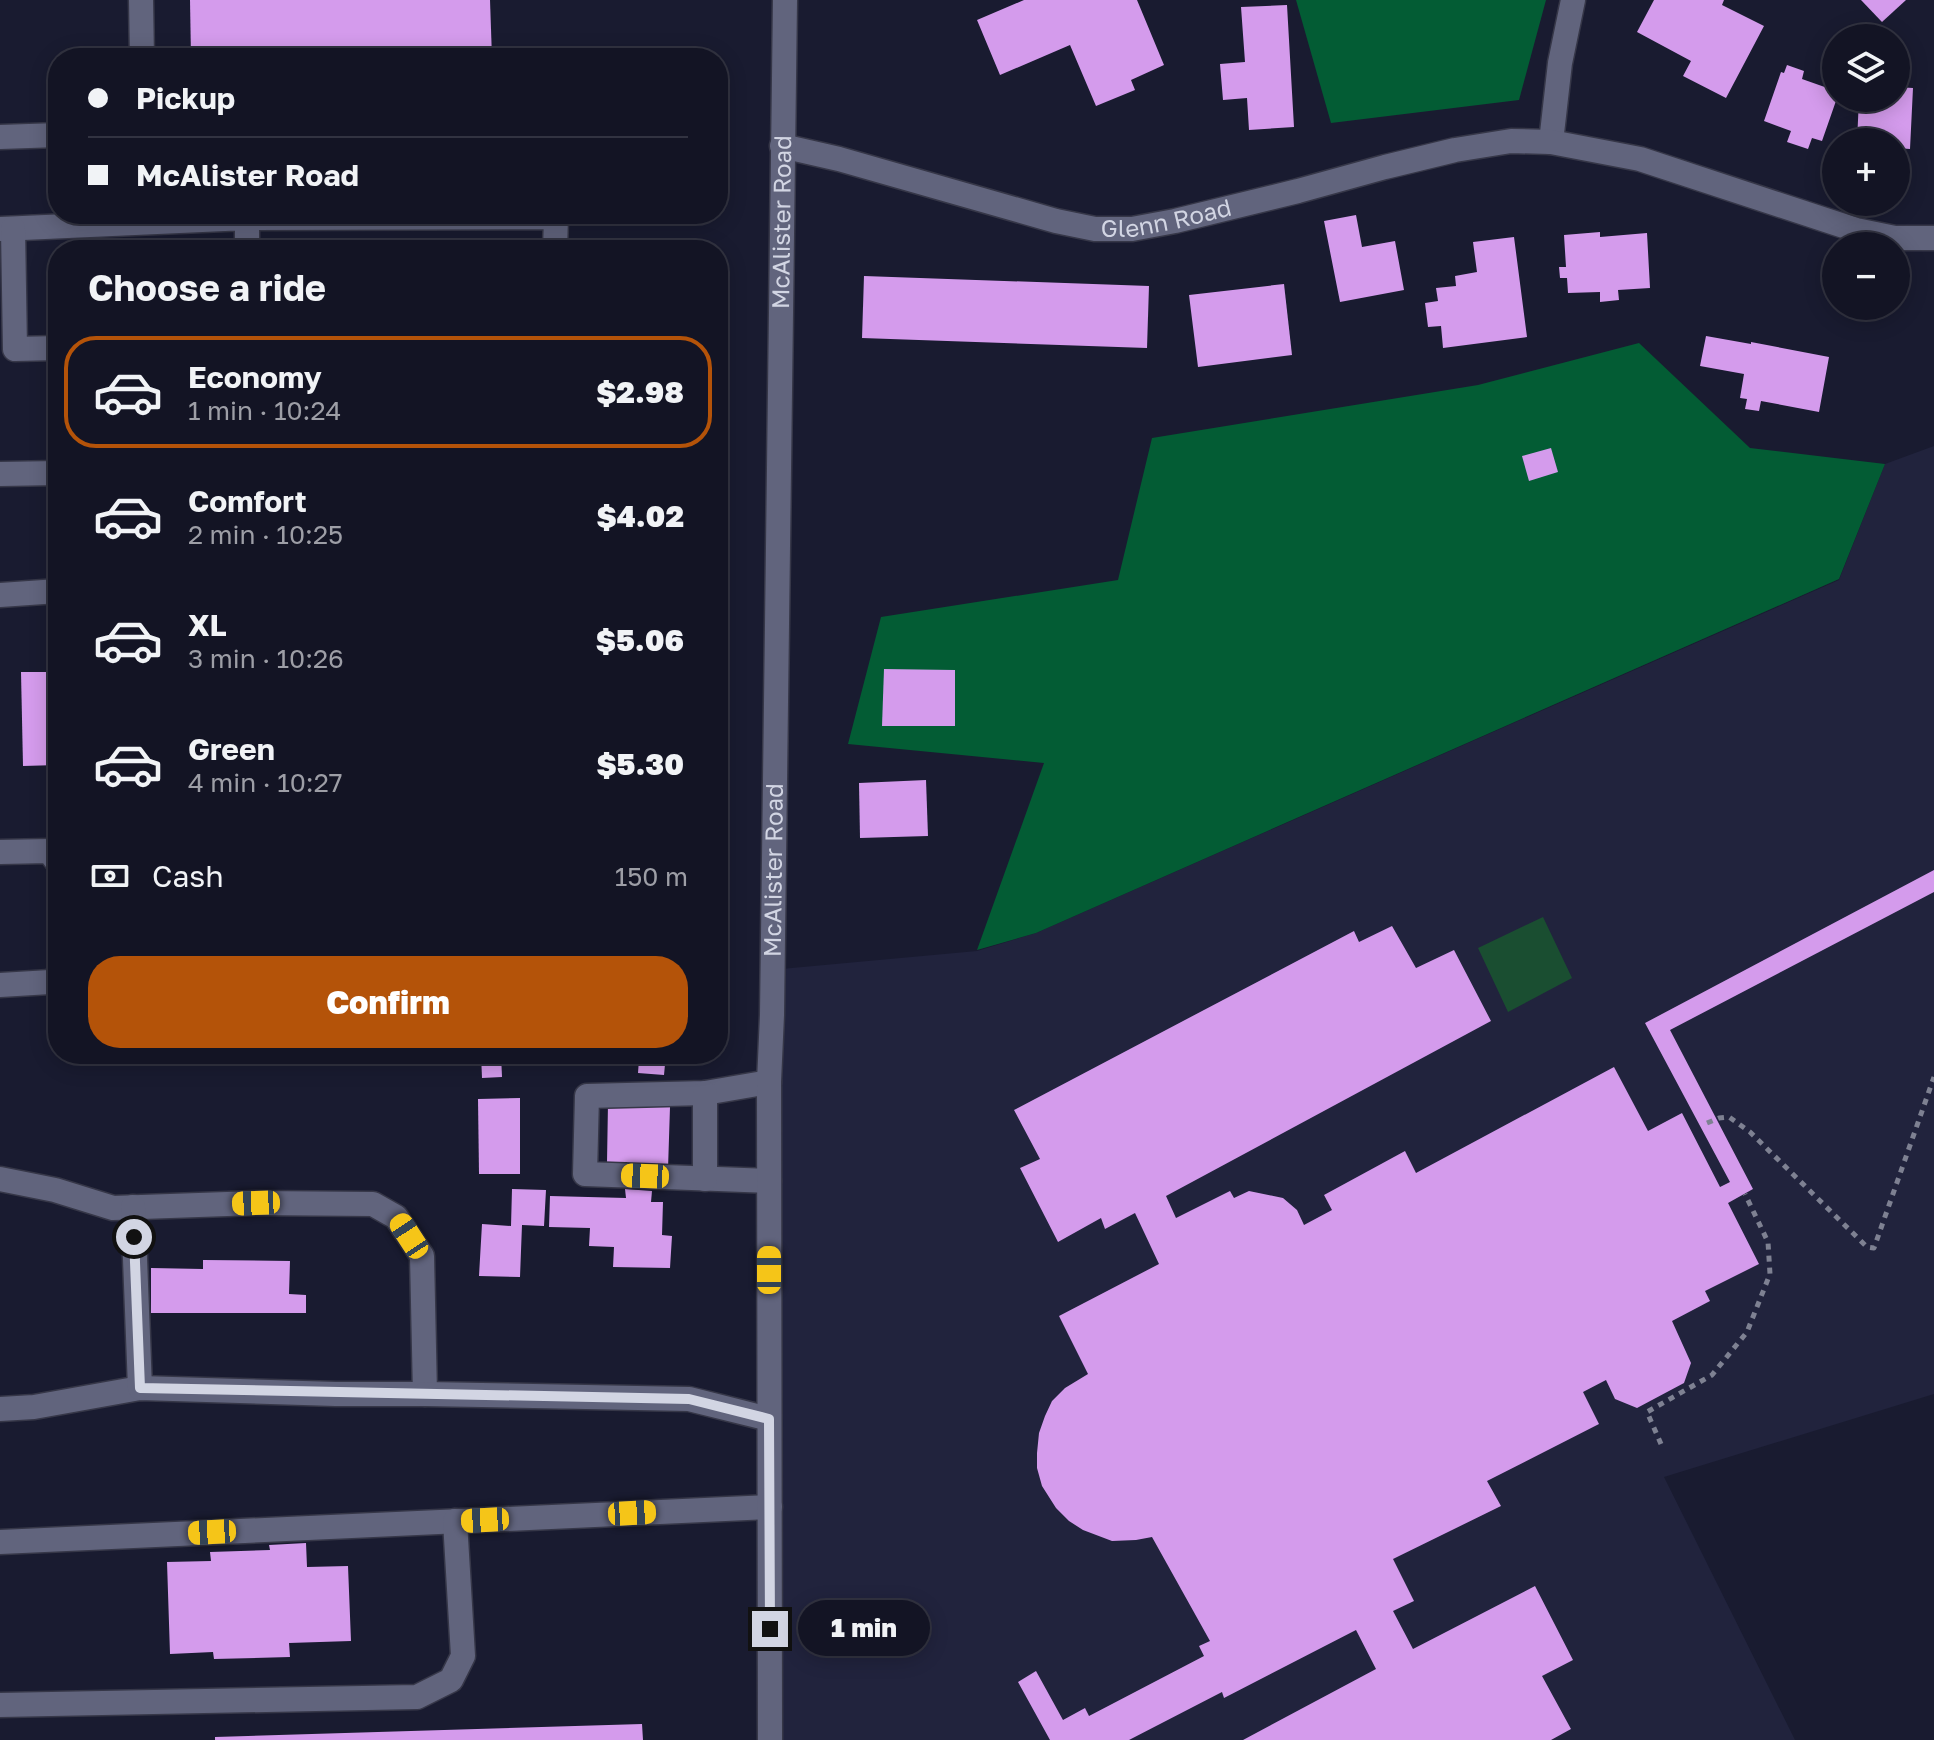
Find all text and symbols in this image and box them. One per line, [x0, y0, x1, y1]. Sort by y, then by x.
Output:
map controls [1822, 24, 1910, 320]
button: layers [1822, 24, 1910, 112]
text: Pickup [136, 80, 235, 116]
button: + [1822, 128, 1910, 216]
street label: McAlister Road [765, 135, 796, 309]
text: McAlister Road [136, 157, 359, 193]
street label: Glenn Road [1101, 192, 1234, 243]
button: − [1822, 232, 1910, 320]
text: Choose a ride [88, 266, 326, 309]
icon: car [92, 356, 164, 428]
text: Economy [188, 359, 322, 395]
text: $2.98 [596, 374, 684, 410]
text: 1 min · 10:24 [188, 395, 341, 426]
icon: car [92, 480, 164, 552]
text: Comfort [188, 483, 307, 519]
text: $4.02 [597, 498, 684, 534]
text: 2 min · 10:25 [188, 519, 343, 550]
icon: car [92, 604, 164, 676]
text: XL [188, 607, 227, 643]
text: $5.06 [596, 622, 684, 658]
text: 3 min · 10:26 [188, 643, 344, 674]
icon: car [92, 728, 164, 800]
text: Green [188, 731, 275, 767]
text: $5.30 [596, 746, 684, 782]
text: 4 min · 10:27 [188, 767, 343, 798]
street label: McAlister Road [757, 783, 788, 957]
icon: cash [88, 854, 132, 898]
text: Cash [152, 858, 224, 894]
text: 150 m [615, 861, 688, 892]
button: Confirm [88, 956, 688, 1048]
car [621, 1163, 669, 1189]
car [232, 1190, 280, 1216]
car [386, 1209, 432, 1263]
route start [116, 1219, 152, 1255]
car [757, 1246, 781, 1294]
car [607, 1500, 657, 1526]
car [460, 1507, 510, 1533]
car [187, 1519, 237, 1545]
callout: 1 min [798, 1601, 930, 1657]
route end [752, 1611, 788, 1647]
text: 1 min [831, 1612, 897, 1643]

